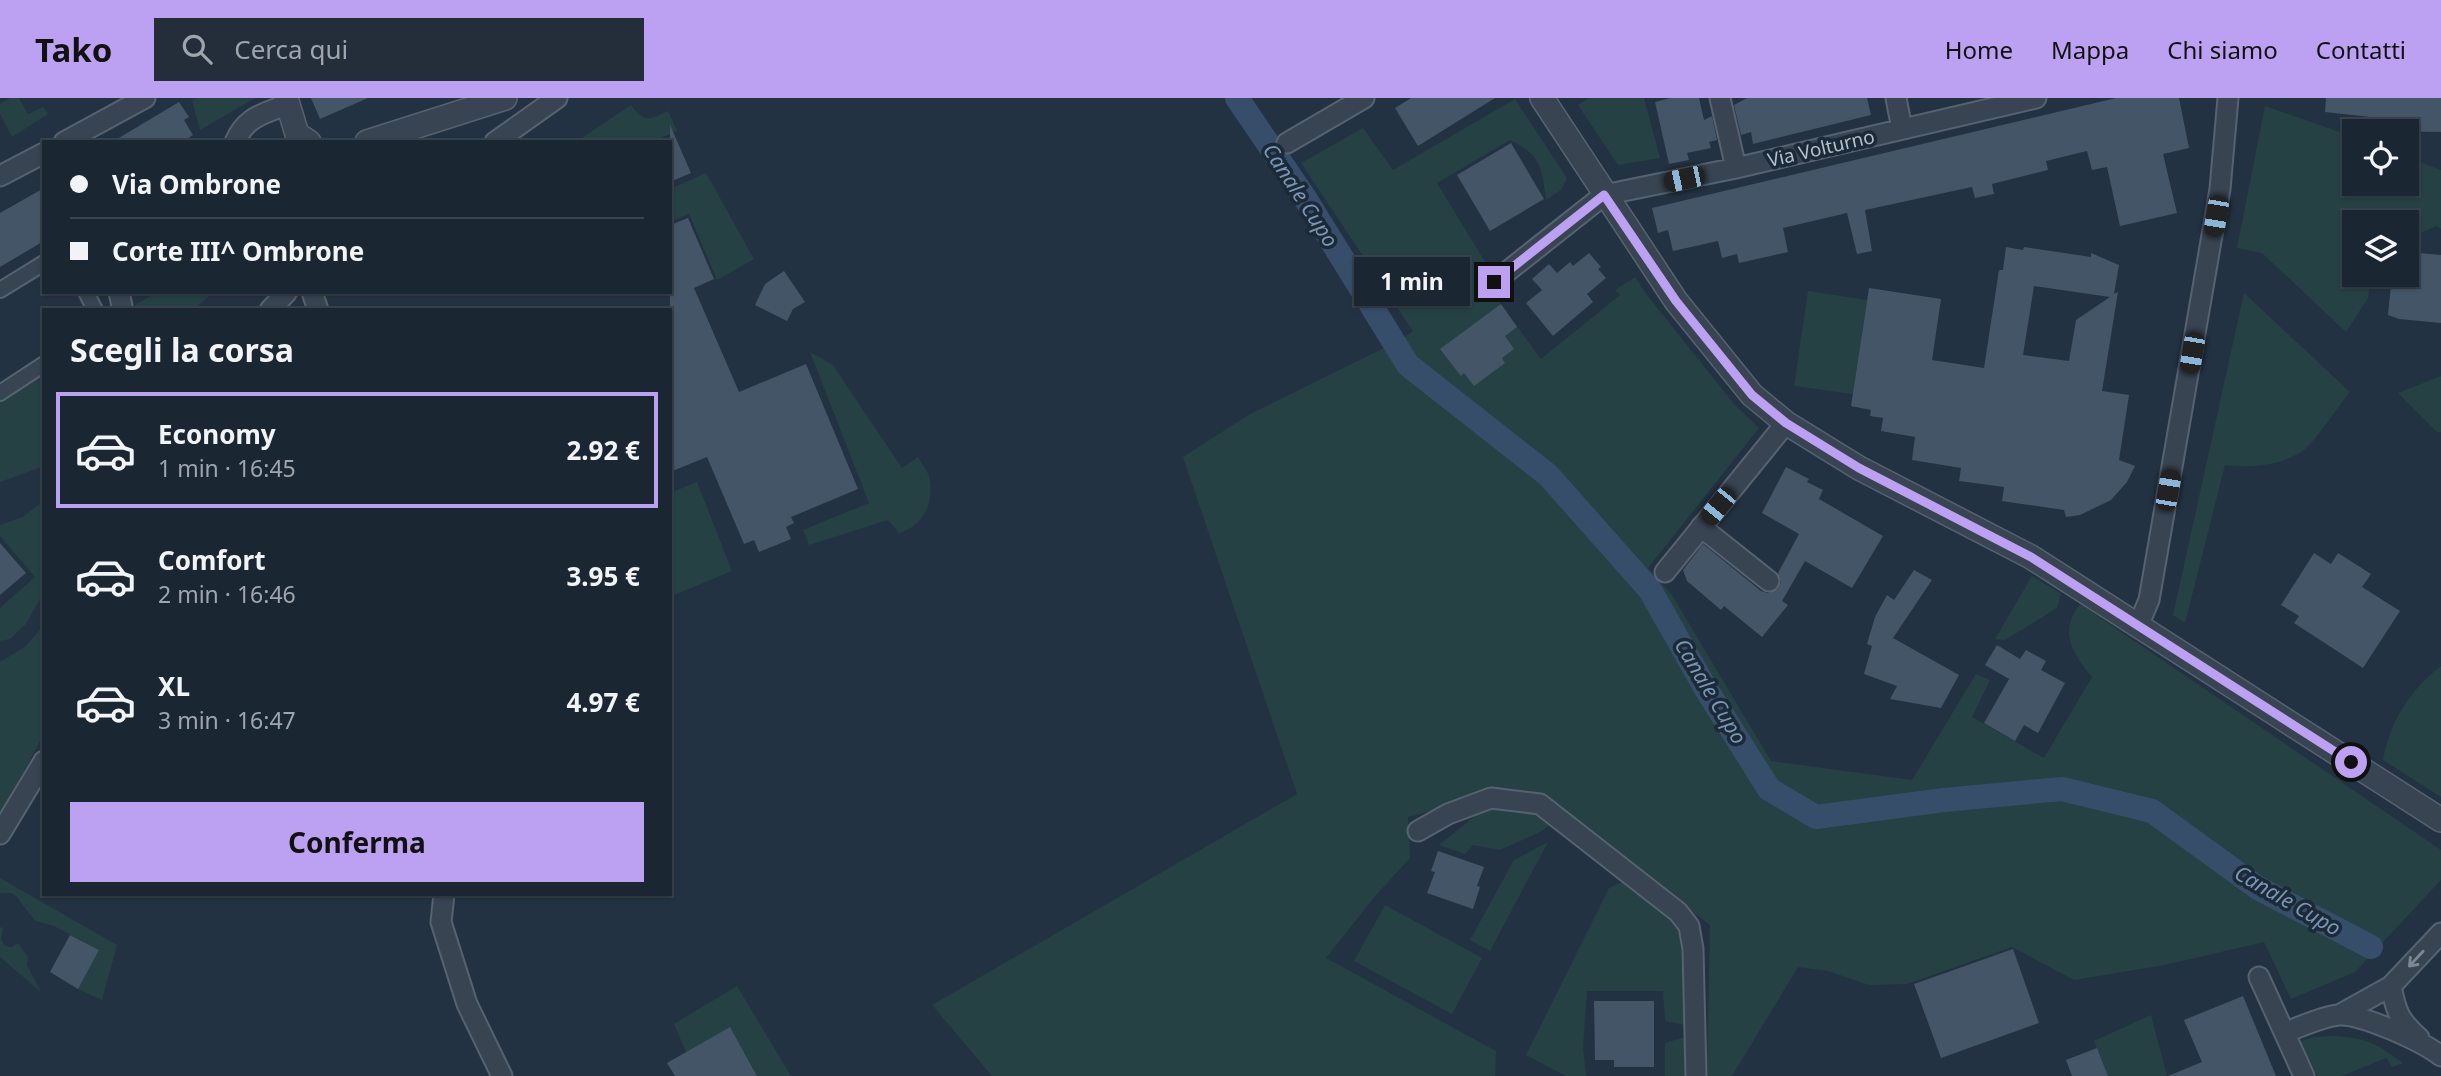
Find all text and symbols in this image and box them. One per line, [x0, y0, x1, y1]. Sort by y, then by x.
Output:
search box [154, 18, 644, 81]
text: Tako [35, 27, 112, 72]
icon: search [178, 30, 216, 68]
text: Cerca qui [234, 31, 348, 67]
text: Home [1945, 33, 2013, 66]
text: Mappa [2051, 33, 2129, 66]
text: Chi siamo [2167, 33, 2278, 66]
text: Contatti [2316, 33, 2406, 66]
map controls [2342, 119, 2419, 287]
button: locate [2342, 119, 2419, 196]
street label: Via Volturno [1765, 123, 1877, 173]
water label: Canale Cupo [1257, 138, 1345, 252]
car [1662, 164, 1707, 194]
text: Via Ombrone [112, 166, 281, 202]
car [2203, 193, 2230, 239]
button: layers [2342, 210, 2419, 287]
text: Corte III^ Ombrone [112, 233, 364, 269]
callout: 1 min [1354, 258, 1470, 306]
text: 1 min [1380, 265, 1444, 297]
route end [1478, 266, 1510, 298]
text: Scegli la corsa [70, 328, 294, 371]
car [2179, 330, 2206, 376]
text: Economy [158, 416, 276, 452]
icon: car [74, 419, 137, 482]
text: 2.92 € [566, 432, 640, 468]
text: 1 min · 16:45 [158, 452, 296, 484]
car [2155, 467, 2182, 513]
car [1697, 483, 1740, 529]
text: Comfort [158, 542, 266, 578]
icon: car [74, 545, 137, 608]
text: 3.95 € [566, 558, 640, 594]
text: 2 min · 16:46 [158, 578, 296, 610]
water label: Canale Cupo [1669, 633, 1753, 749]
text: XL [158, 668, 190, 704]
icon: car [74, 671, 137, 734]
text: 4.97 € [566, 684, 640, 720]
text: 3 min · 16:47 [158, 704, 296, 736]
route start [2335, 746, 2367, 778]
button: Conferma [70, 802, 644, 882]
water label: Canale Cupo [2230, 858, 2346, 942]
one-way arrow [2408, 950, 2424, 968]

